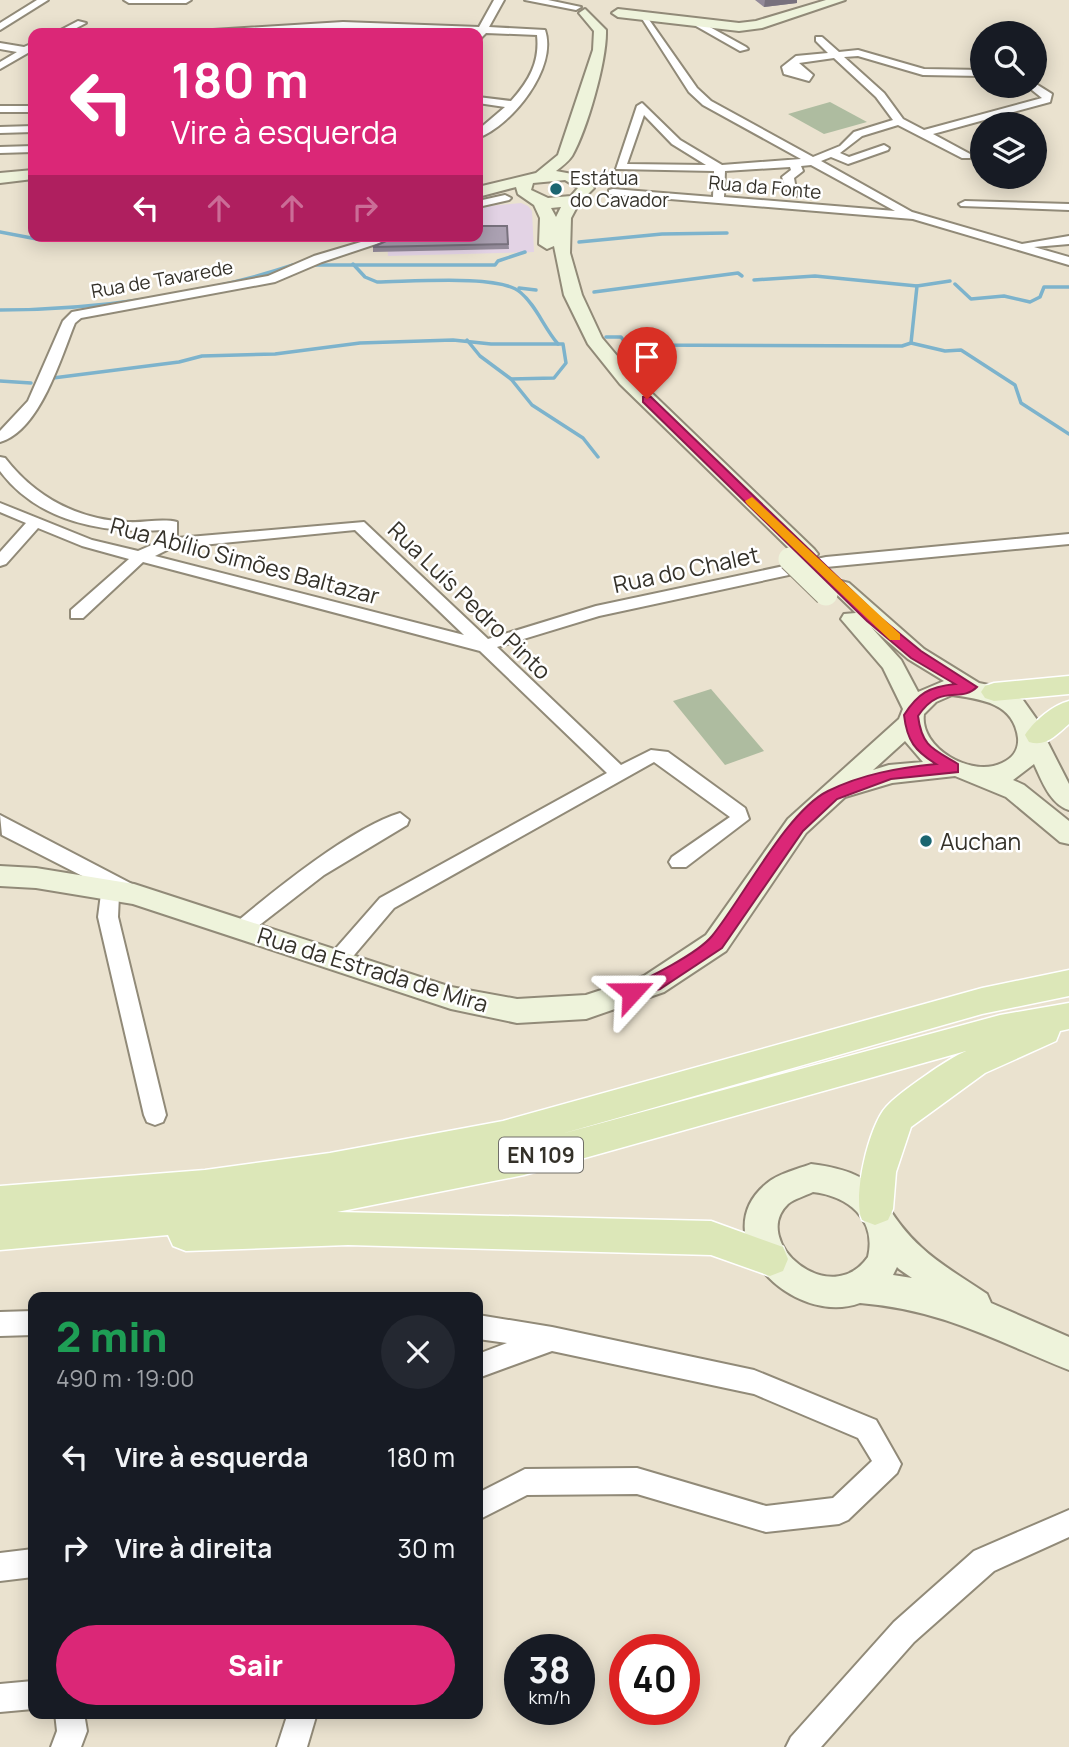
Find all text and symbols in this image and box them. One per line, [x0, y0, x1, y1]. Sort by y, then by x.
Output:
map controls [970, 21, 1047, 189]
button: search [970, 21, 1047, 98]
text: 180 m [171, 46, 309, 113]
icon: left [56, 56, 147, 147]
text: Vire à esquerda [171, 110, 398, 154]
button: layers [970, 112, 1047, 189]
place label: Estátua do Cavador [570, 165, 669, 213]
street label: Rua da Fonte [707, 169, 823, 205]
marker: Estátua do Cavador [548, 181, 564, 197]
icon: left [127, 189, 165, 227]
icon: ahead [200, 189, 238, 227]
icon: ahead [273, 189, 311, 227]
icon: right [346, 189, 384, 227]
street label: Rua de Tavarede [89, 254, 235, 304]
pin [617, 327, 677, 399]
icon: arrive [628, 338, 666, 376]
street label: Rua Abílio Simões Baltazar [107, 509, 383, 611]
street label: Rua Luís Pedro Pinto [381, 514, 559, 686]
street label: Rua do Chalet [610, 538, 762, 600]
place label: Auchan [940, 825, 1021, 857]
marker: Auchan [918, 833, 934, 849]
street label: Rua da Estrada de Mira [254, 919, 492, 1019]
position arrow [595, 955, 669, 1029]
road number: EN 109 [499, 1138, 583, 1172]
text: 2 min [56, 1307, 167, 1365]
button: close [381, 1315, 455, 1389]
text: 490 m · 19:00 [56, 1362, 194, 1394]
icon: left [56, 1438, 94, 1476]
text: Vire à esquerda [115, 1439, 308, 1475]
text: 180 m [387, 1439, 455, 1475]
icon: right [56, 1529, 94, 1567]
text: Vire à direita [115, 1530, 272, 1566]
text: 30 m [398, 1530, 455, 1566]
button: Sair [56, 1625, 455, 1705]
speed limit sign: 40 [609, 1634, 700, 1725]
text: 38 [529, 1646, 570, 1694]
text: km/h [529, 1685, 570, 1709]

